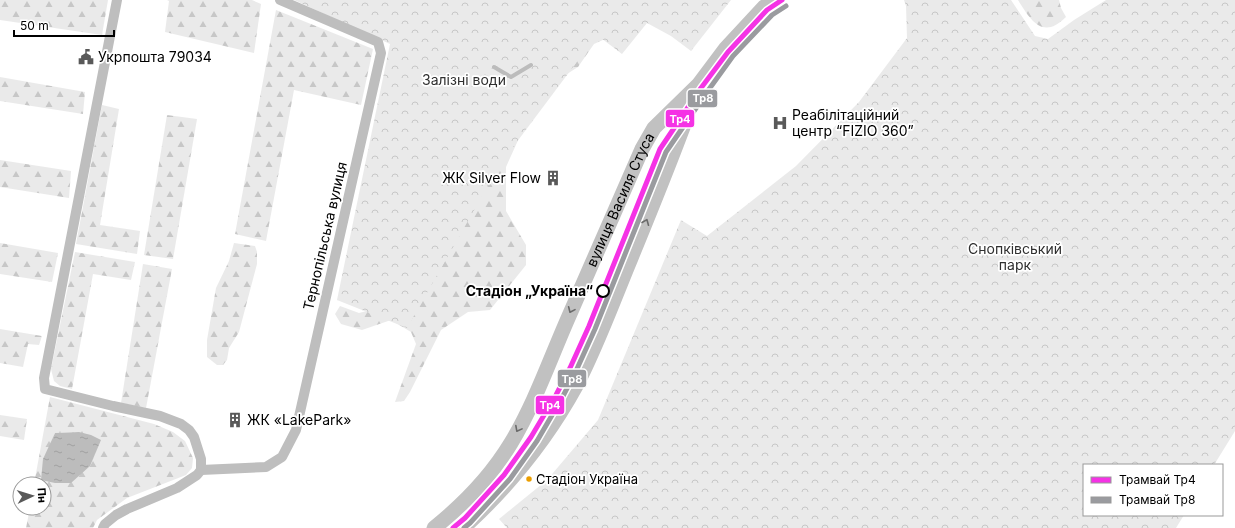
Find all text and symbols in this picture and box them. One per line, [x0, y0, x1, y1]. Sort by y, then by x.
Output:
scale bar [14, 12, 114, 38]
text: 50 m [20, 18, 49, 33]
public building icon: Укрпошта 79034 [77, 48, 95, 66]
place label: Укрпошта 79034 [98, 48, 212, 65]
park label: Залізні води [422, 71, 506, 88]
line badge: Тр8 [687, 89, 718, 108]
text: Тр8 [693, 91, 713, 105]
place label: Реабілітаційний центр “FIZIO 360” [792, 106, 914, 139]
line badge: Тр4 [665, 109, 695, 128]
text: Тр4 [669, 112, 691, 126]
hospital icon: Реабілітаційний центр “FIZIO 360” [771, 114, 789, 132]
street label: вулиця Василя Стуса [582, 129, 658, 269]
street label: Тернопільська вулиця [299, 160, 350, 312]
place label: ЖК Silver Flow [442, 169, 541, 186]
building icon: ЖК Silver Flow [544, 169, 562, 187]
one-way arrow [641, 218, 649, 225]
park label: Снопківський парк [968, 240, 1062, 273]
place label: Стадіон „Україна“ [466, 282, 593, 299]
marker: Стадіон „Україна“ [596, 284, 610, 298]
one-way arrow [568, 306, 576, 314]
line badge: Тр8 [557, 369, 587, 388]
text: Тр8 [562, 372, 582, 386]
line badge: Тр4 [535, 395, 565, 415]
text: Тр4 [539, 398, 561, 412]
building icon: ЖК «LakePark» [226, 411, 244, 429]
place label: ЖК «LakePark» [247, 411, 351, 428]
one-way arrow [516, 425, 523, 432]
legend [1083, 464, 1223, 516]
place label: Стадіон Україна [536, 471, 638, 487]
text: Трамвай Тр4 [1119, 472, 1196, 487]
marker: Стадіон Україна [524, 474, 534, 484]
north arrow [12, 476, 52, 516]
text: Пн [34, 487, 49, 503]
text: Трамвай Тр8 [1119, 492, 1195, 507]

